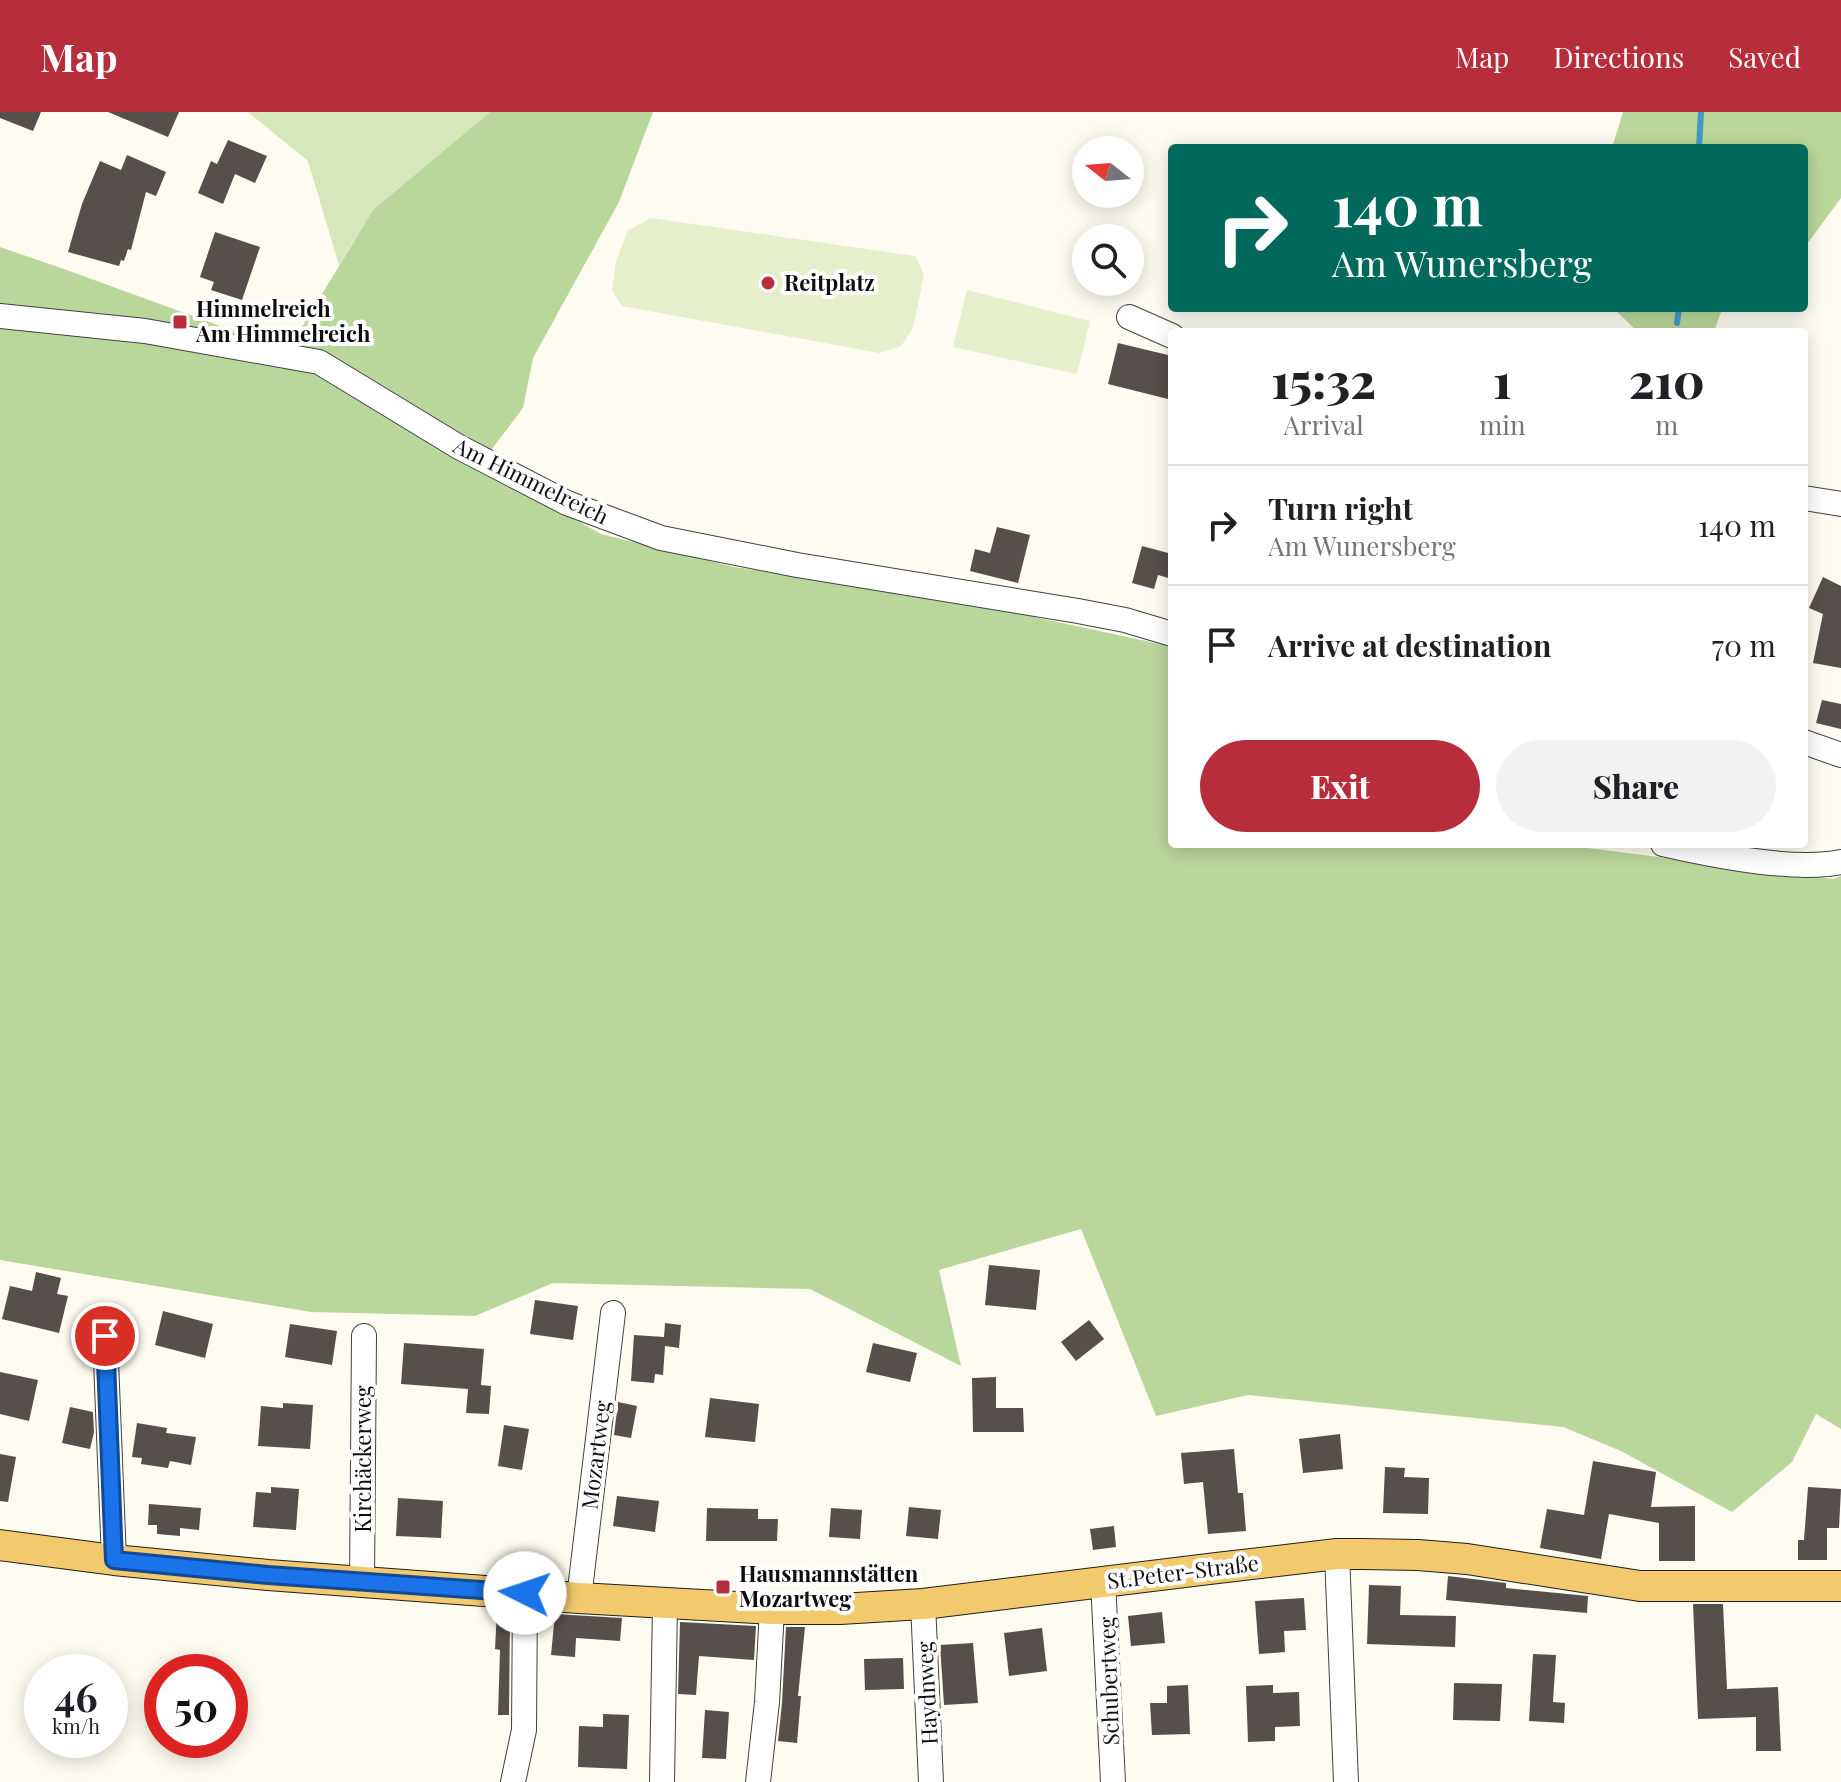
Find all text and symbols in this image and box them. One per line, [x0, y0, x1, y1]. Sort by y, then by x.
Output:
text: Map [40, 31, 117, 82]
text: Map [1455, 38, 1509, 75]
text: Directions [1553, 38, 1684, 75]
text: Saved [1728, 38, 1801, 75]
north arrow [1072, 136, 1144, 208]
map controls [1072, 136, 1144, 296]
text: 140 m [1332, 166, 1483, 241]
icon: right [1200, 176, 1304, 280]
button: search [1072, 224, 1144, 296]
text: Am Wunersberg [1332, 238, 1592, 286]
place label: Reitplatz [784, 267, 875, 297]
marker: Reitplatz [759, 274, 777, 292]
place label: Himmelreich Am Himmelreich [195, 293, 371, 348]
marker: Himmelreich Am Himmelreich [171, 313, 189, 331]
text: 15:32 [1271, 347, 1376, 411]
text: 1 [1493, 347, 1512, 411]
text: 210 [1629, 347, 1705, 411]
text: Arrival [1284, 407, 1364, 442]
text: min [1479, 407, 1526, 442]
text: m [1655, 407, 1678, 442]
street label: Am Himmelreich [448, 429, 614, 531]
text: Turn right [1268, 488, 1413, 528]
icon: right [1200, 503, 1244, 547]
text: 140 m [1698, 505, 1776, 545]
text: Am Wunersberg [1268, 528, 1456, 563]
icon: arrive [1200, 623, 1244, 667]
text: Arrive at destination [1268, 625, 1551, 665]
text: 70 m [1712, 625, 1776, 665]
button: Exit [1200, 740, 1480, 832]
button: Share [1496, 740, 1776, 832]
pin [71, 1302, 139, 1370]
icon: arrive [83, 1314, 127, 1358]
street label: Kirchäckerweg [347, 1385, 377, 1533]
street label: Mozartweg [573, 1398, 617, 1511]
street label: St.Peter-Straße [1105, 1547, 1260, 1595]
position arrow [483, 1551, 567, 1635]
place label: Hausmannstätten Mozartweg [739, 1558, 919, 1613]
marker: Hausmannstätten Mozartweg [714, 1578, 732, 1596]
street label: Schubertweg [1091, 1616, 1125, 1746]
street label: Haydnweg [908, 1640, 944, 1746]
speed limit sign: 50 [144, 1654, 248, 1758]
text: 46 [54, 1669, 98, 1722]
text: km/h [52, 1712, 100, 1739]

